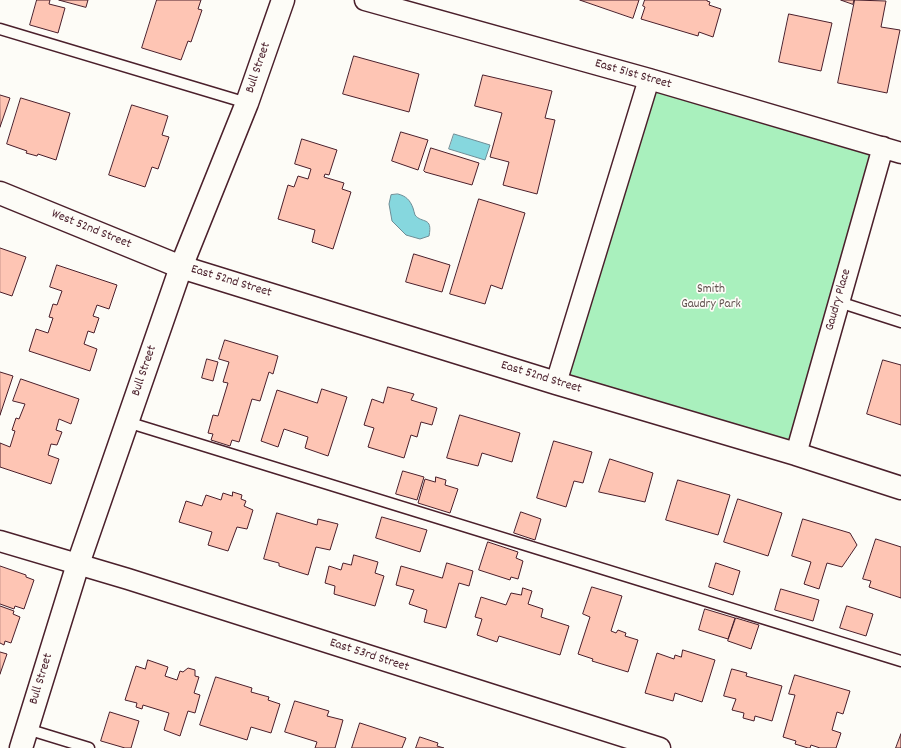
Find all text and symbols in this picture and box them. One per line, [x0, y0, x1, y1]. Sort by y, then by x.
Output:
street label: Bull Street [243, 41, 275, 95]
street label: East 51st Street [593, 57, 673, 93]
street label: West 52nd Street [49, 207, 133, 253]
street label: East 52nd Street [189, 262, 273, 302]
street label: Gaudry Place [823, 267, 855, 333]
park label: Smith Gaudry Park [681, 282, 741, 313]
street label: Bull Street [129, 344, 161, 398]
street label: East 52nd Street [499, 358, 583, 398]
street label: East 53rd Street [327, 636, 411, 676]
street label: Bull Street [27, 652, 57, 706]

